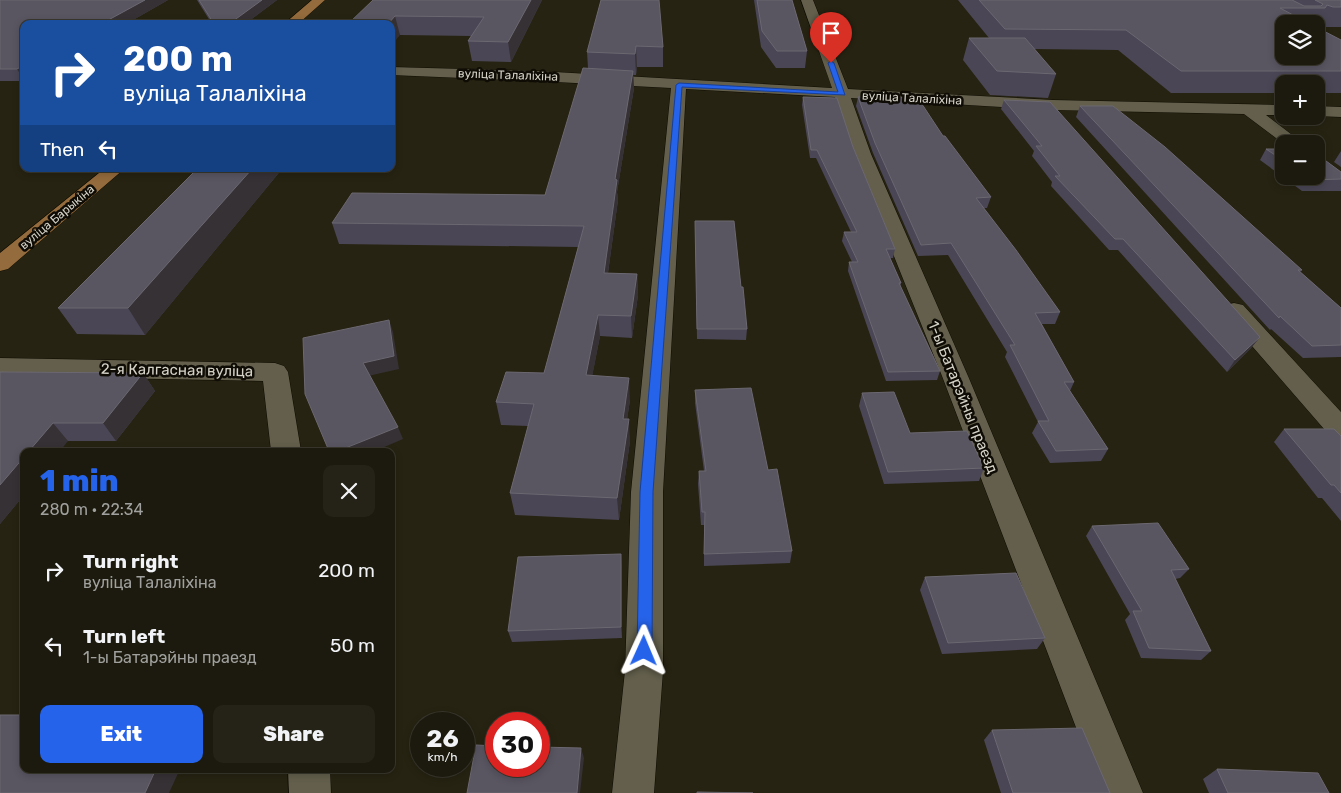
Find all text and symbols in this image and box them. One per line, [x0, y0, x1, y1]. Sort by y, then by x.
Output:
pin [810, 12, 852, 63]
map controls [1275, 15, 1325, 185]
button: layers [1275, 15, 1325, 65]
icon: arrive [817, 19, 845, 47]
text: 200 m [123, 38, 233, 80]
icon: right [40, 40, 105, 105]
street label: вуліца Талаліхіна [458, 66, 558, 84]
button: + [1275, 75, 1325, 125]
text: вуліца Талаліхіна [123, 80, 307, 107]
street label: вуліца Талаліхіна [862, 88, 962, 108]
icon: left [94, 135, 122, 163]
button: − [1275, 135, 1325, 185]
text: Then [40, 138, 84, 161]
street label: вуліца Барыкіна [17, 182, 97, 252]
street label: 1-ы Батарэйны праезд [924, 318, 1002, 476]
street label: 2-я Калгасная вуліца [101, 360, 253, 380]
text: 1 min [40, 463, 118, 499]
button: close [323, 465, 375, 517]
text: 280 m · 22:34 [40, 500, 143, 519]
text: Turn right [83, 550, 178, 573]
icon: right [40, 557, 68, 585]
text: 200 m [318, 559, 375, 582]
text: вуліца Талаліхіна [83, 573, 216, 592]
position arrow [617, 624, 669, 676]
text: Turn left [83, 625, 165, 648]
icon: left [40, 632, 68, 660]
text: 50 m [330, 634, 375, 657]
text: 1-ы Батарэйны праезд [83, 648, 257, 667]
button: Exit [40, 705, 203, 763]
button: Share [213, 705, 375, 763]
speed limit sign: 30 [485, 712, 550, 777]
text: 26 [426, 724, 459, 753]
text: km/h [428, 750, 457, 764]

